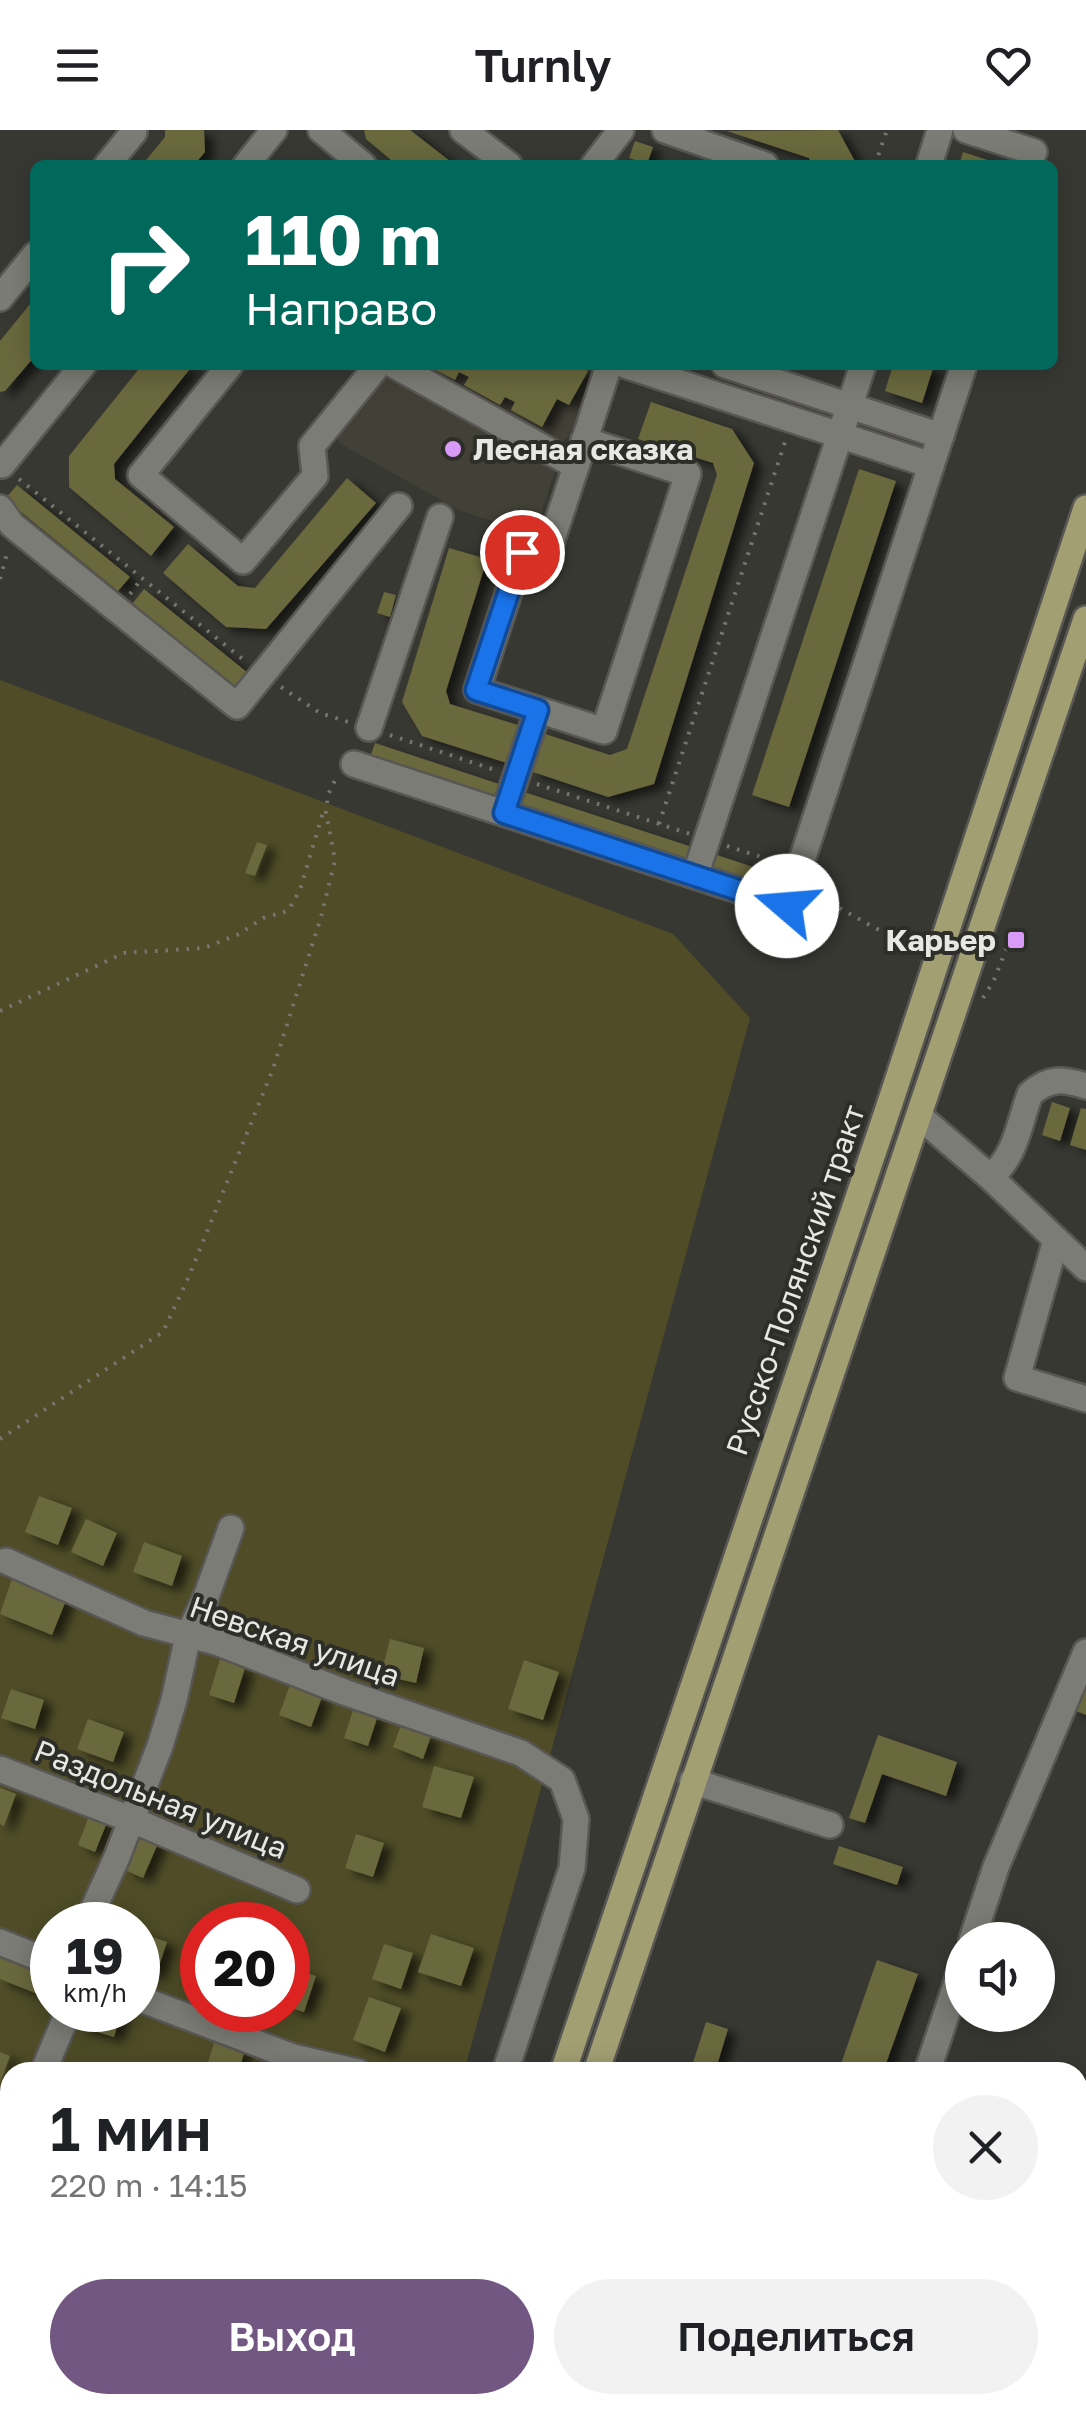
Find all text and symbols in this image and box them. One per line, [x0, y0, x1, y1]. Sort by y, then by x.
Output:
icon: menu [50, 38, 105, 93]
text: Turnly [475, 38, 611, 92]
icon: heart [981, 38, 1036, 93]
text: 110 m [245, 196, 441, 280]
icon: right [80, 200, 210, 330]
text: Направо [245, 281, 437, 335]
place label: Лесная сказка [473, 431, 694, 467]
marker: Лесная сказка [442, 438, 464, 460]
pin [480, 510, 565, 595]
icon: arrive [495, 525, 550, 580]
position arrow [735, 854, 839, 958]
place label: Карьер [885, 922, 996, 958]
marker: Карьер [1005, 929, 1027, 951]
street label: Русско-Полянский тракт [718, 1100, 872, 1460]
street label: Невская улица [185, 1588, 405, 1694]
street label: Раздольная улица [29, 1732, 293, 1866]
speed limit sign: 20 [180, 1902, 310, 2032]
map controls [945, 1922, 1055, 2032]
button: sound [945, 1922, 1055, 2032]
text: 19 [66, 1925, 124, 1985]
text: km/h [63, 1977, 127, 2008]
text: 1 мин [50, 2092, 212, 2164]
button: close [933, 2095, 1038, 2200]
text: 220 m · 14:15 [50, 2166, 248, 2204]
button: Выход [50, 2279, 534, 2394]
button: Поделиться [554, 2279, 1038, 2394]

